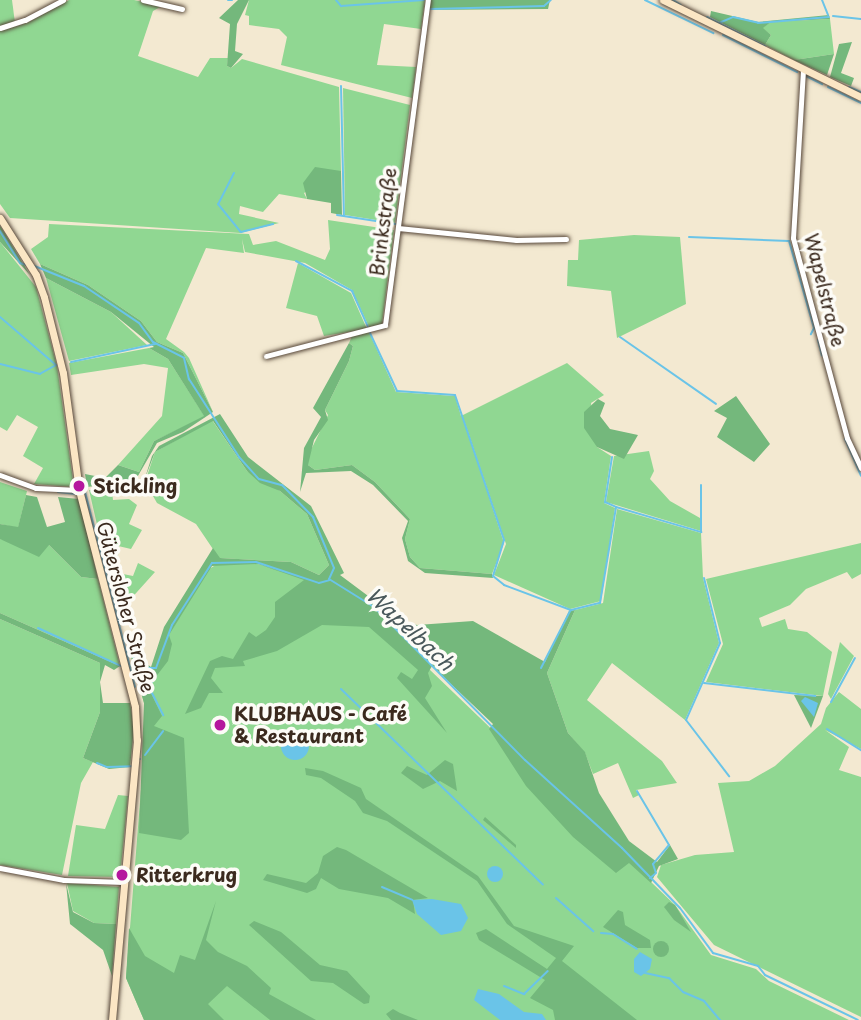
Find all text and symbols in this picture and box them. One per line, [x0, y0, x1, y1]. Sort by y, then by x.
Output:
street label: Brinkstraße [365, 166, 401, 278]
street label: Wapelstraße [800, 231, 850, 349]
place label: Stickling [93, 475, 177, 497]
marker: Stickling [71, 478, 87, 494]
street label: Gütersloher Straße [92, 519, 160, 695]
water label: Wapelbach [362, 581, 460, 675]
place label: KLUBHAUS - Café & Restaurant [234, 703, 409, 747]
marker: KLUBHAUS - Café & Restaurant [212, 717, 228, 733]
place label: Ritterkrug [136, 864, 237, 886]
marker: Ritterkrug [114, 867, 130, 883]

